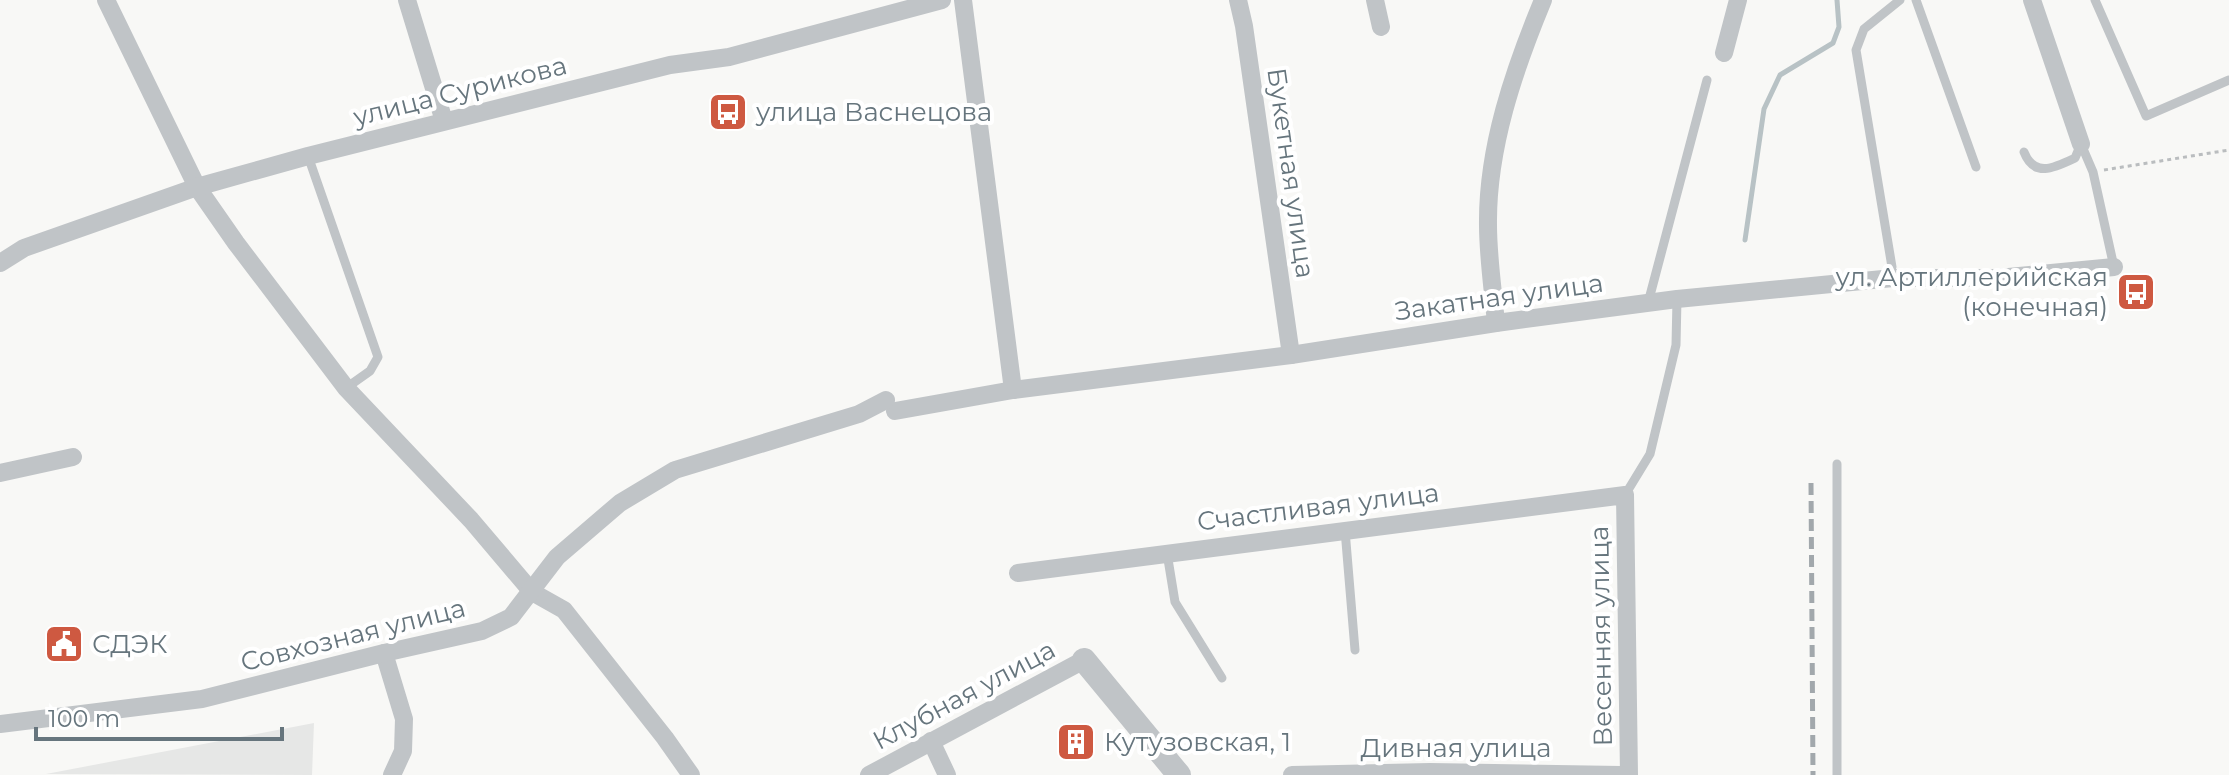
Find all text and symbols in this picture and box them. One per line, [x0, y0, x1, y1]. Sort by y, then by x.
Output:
street label: улица Сурикова [349, 49, 570, 133]
street label: Букетная улица [1260, 66, 1322, 280]
bus stop icon: улица Васнецова [707, 91, 749, 133]
place label: улица Васнецова [755, 96, 992, 128]
place label: ул. Артиллерийская (конечная) [1835, 261, 2108, 323]
street label: Закатная улица [1393, 267, 1605, 327]
bus stop icon: ул. Артиллерийская (конечная) [2115, 271, 2157, 313]
street label: Счастливая улица [1195, 476, 1441, 538]
street label: Весенняя улица [1583, 525, 1619, 747]
street label: Совхозная улица [237, 592, 469, 678]
public building icon: СДЭК [43, 623, 85, 665]
place label: СДЭК [92, 628, 167, 660]
street label: Клубная улица [867, 633, 1061, 757]
scale bar [36, 691, 282, 741]
text: 100 m [48, 704, 120, 733]
building icon: Кутузовская, 1 [1055, 721, 1097, 763]
place label: Кутузовская, 1 [1104, 726, 1291, 758]
street label: Дивная улица [1361, 732, 1551, 764]

